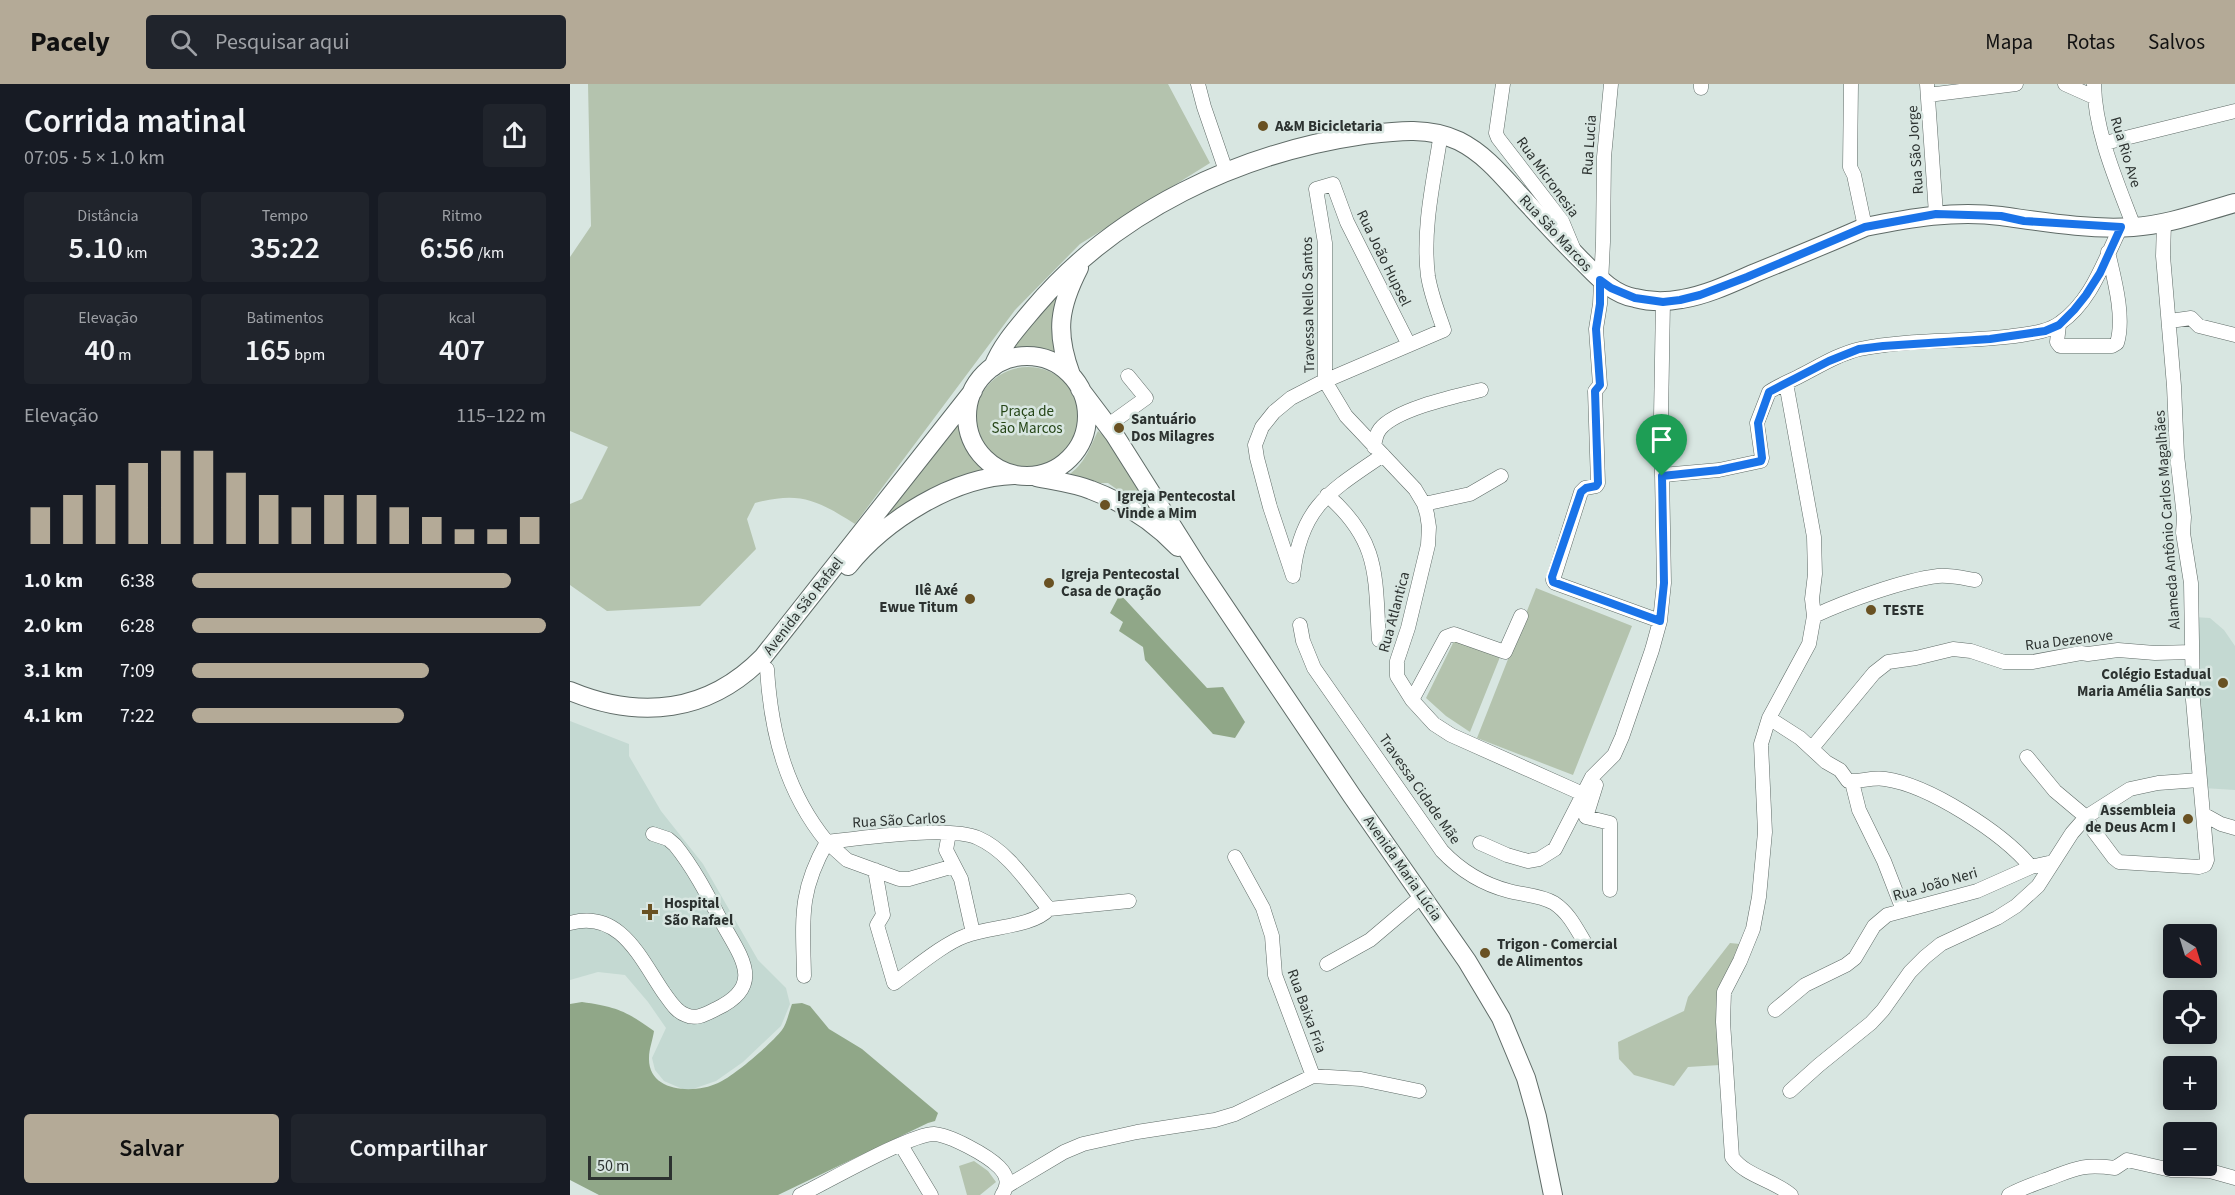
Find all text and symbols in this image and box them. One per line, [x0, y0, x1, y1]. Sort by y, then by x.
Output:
search box [146, 15, 566, 69]
text: Pacely [30, 22, 110, 62]
icon: search [167, 26, 200, 59]
text: Pesquisar aqui [215, 26, 350, 58]
text: Mapa [1985, 27, 2033, 57]
text: Rotas [2066, 27, 2115, 57]
text: Salvos [2148, 27, 2205, 57]
text: Corrida matinal [24, 98, 246, 145]
button: share [483, 104, 546, 167]
street label: Rua São Jorge [1902, 105, 1929, 195]
street label: Rua Lucia [1577, 114, 1602, 176]
street label: Rua Rio Ave [2105, 114, 2146, 190]
place label: A&M Bicicletaria [1274, 116, 1383, 137]
marker: A&M Bicicletaria [1256, 119, 1270, 133]
street label: Rua Micronesia [1511, 133, 1584, 222]
text: 07:05 · 5 × 1.0 km [24, 144, 165, 172]
street label: Rua São Marcos [1514, 190, 1597, 276]
text: Distância [77, 205, 139, 227]
text: Tempo [262, 205, 308, 227]
text: Ritmo [442, 205, 482, 227]
street label: Rua João Hupsel [1351, 206, 1416, 310]
text: 5.10 [69, 227, 123, 270]
text: 35:22 [250, 227, 320, 270]
text: 6:56 [420, 227, 474, 270]
street label: Travessa Nello Santos [1297, 237, 1320, 373]
text: km [123, 242, 147, 264]
text: /km [474, 242, 504, 264]
text: Elevação [78, 307, 138, 329]
text: Batimentos [246, 307, 324, 329]
text: kcal [449, 307, 475, 329]
text: 40 [84, 329, 115, 372]
text: 165 [245, 329, 291, 372]
text: 407 [439, 329, 485, 372]
text: m [115, 344, 132, 366]
text: bpm [291, 344, 325, 366]
park label: Praça de São Marcos [991, 401, 1063, 439]
text: Elevação [24, 402, 99, 430]
text: 115–122 m [456, 402, 546, 430]
place label: Santuário Dos Milagres [1131, 409, 1215, 447]
street label: Alameda Antônio Carlos Magalhães [2149, 410, 2186, 630]
pin [1636, 414, 1687, 476]
marker: Santuário Dos Milagres [1112, 421, 1126, 435]
icon: arrive [1645, 423, 1678, 456]
place label: Igreja Pentecostal Vinde a Mim [1116, 486, 1236, 524]
marker: Igreja Pentecostal Vinde a Mim [1098, 498, 1112, 512]
street label: Avenida São Rafael [759, 553, 848, 660]
place label: Igreja Pentecostal Casa de Oração [1061, 564, 1180, 602]
text: 1.0 km [24, 567, 83, 595]
text: 6:38 [120, 567, 155, 595]
street label: Rua Atlantica [1374, 569, 1415, 655]
marker: Igreja Pentecostal Casa de Oração [1042, 576, 1056, 590]
place label: Ilê Axé Ewue Titum [879, 580, 958, 618]
marker: Ilê Axé Ewue Titum [963, 592, 977, 606]
place label: TESTE [1883, 600, 1924, 621]
marker: TESTE [1864, 603, 1878, 617]
text: 2.0 km [24, 612, 83, 640]
text: 6:28 [120, 612, 155, 640]
street label: Rua Dezenove [2024, 625, 2114, 656]
text: 3.1 km [24, 657, 83, 685]
text: 7:09 [120, 657, 155, 685]
place label: Colégio Estadual Maria Amélia Santos [2077, 664, 2212, 702]
marker: Colégio Estadual Maria Amélia Santos [2216, 676, 2230, 690]
text: 4.1 km [24, 702, 83, 730]
text: 7:22 [120, 702, 155, 730]
street label: Travessa Cidade Mãe [1374, 730, 1466, 849]
place label: Assembleia de Deus Acm I [2085, 800, 2176, 838]
street label: Rua São Carlos [852, 808, 946, 833]
street label: Avenida Maria Lúcia [1358, 811, 1447, 925]
marker: Assembleia de Deus Acm I [2181, 812, 2195, 826]
street label: Rua João Neri [1890, 862, 1980, 907]
place label: Hospital São Rafael [664, 893, 734, 931]
marker: Hospital São Rafael [641, 903, 659, 921]
north arrow [2163, 924, 2217, 978]
map controls [2163, 924, 2217, 1176]
place label: Trigon - Comercial de Alimentos [1497, 934, 1618, 972]
marker: Trigon - Comercial de Alimentos [1478, 946, 1492, 960]
street label: Rua Baixa Fria [1282, 966, 1331, 1056]
button: locate [2163, 990, 2217, 1044]
button: + [2163, 1056, 2217, 1110]
button: Salvar [24, 1114, 279, 1183]
button: Compartilhar [291, 1114, 546, 1183]
button: − [2163, 1122, 2217, 1176]
scale bar [588, 1153, 672, 1180]
text: 50 m [597, 1155, 629, 1177]

